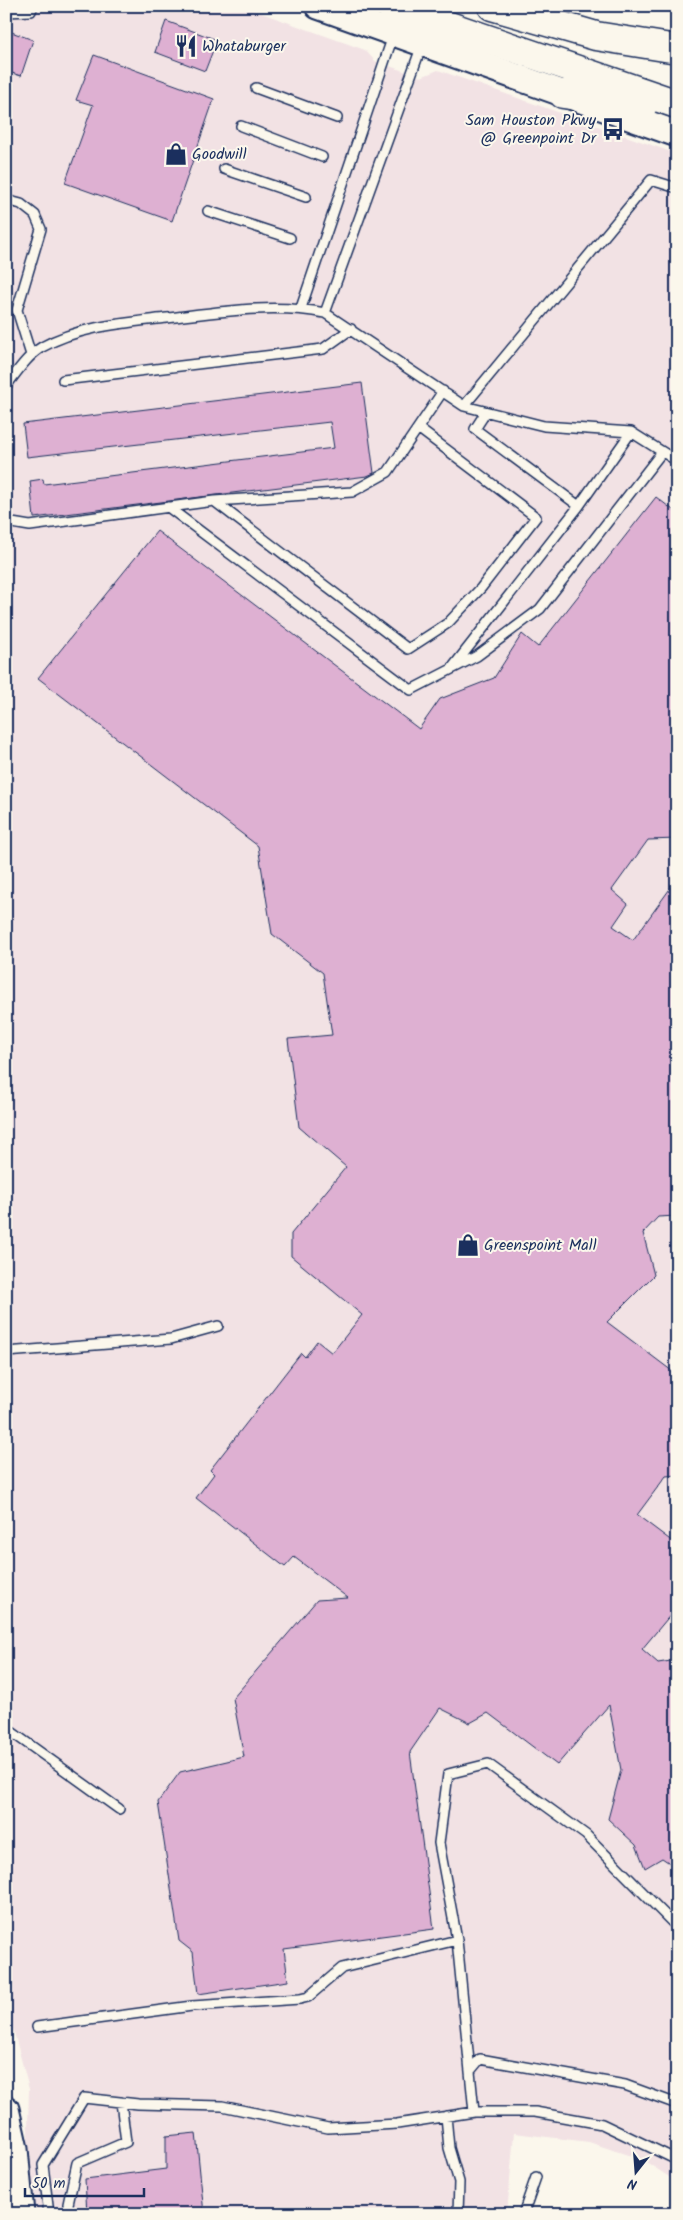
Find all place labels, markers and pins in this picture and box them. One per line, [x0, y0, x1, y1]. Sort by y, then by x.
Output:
restaurant icon: Whataburger [173, 33, 199, 59]
place label: Whataburger [202, 34, 287, 59]
place label: Sam Houston Pkwy @ Greenpoint Dr [466, 108, 598, 151]
bus stop icon: Sam Houston Pkwy @ Greenpoint Dr [600, 116, 626, 142]
shop icon: Goodwill [163, 141, 189, 167]
place label: Goodwill [192, 142, 247, 167]
shop icon: Greenspoint Mall [455, 1232, 481, 1258]
place label: Greenspoint Mall [484, 1233, 597, 1258]

